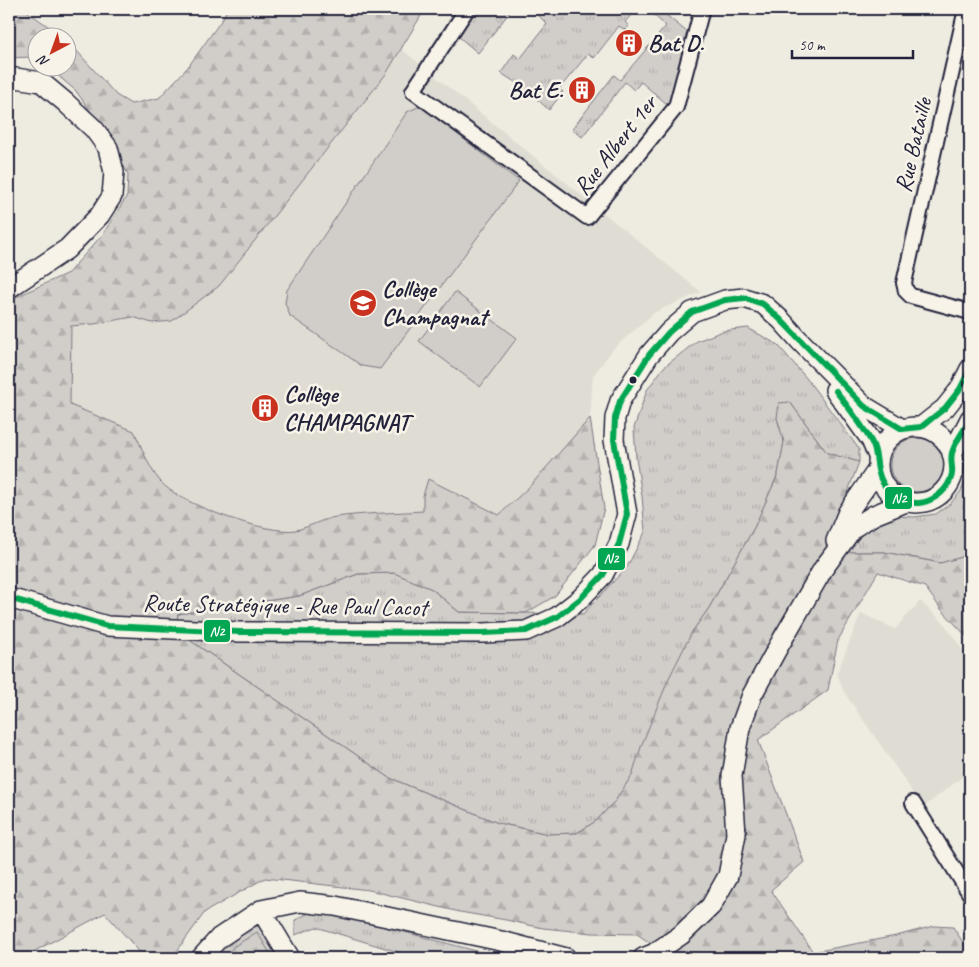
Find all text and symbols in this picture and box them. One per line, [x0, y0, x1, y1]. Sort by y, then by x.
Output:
north arrow [28, 28, 78, 78]
building icon: Bat D. [614, 28, 644, 58]
place label: Bat D. [648, 28, 705, 58]
scale bar [792, 28, 913, 60]
text: 50 m [799, 36, 826, 55]
text: N [33, 51, 53, 71]
place label: Bat E. [508, 75, 564, 105]
building icon: Bat E. [567, 75, 597, 105]
street label: Rue Albert 1er [567, 87, 665, 201]
street label: Rue Bataille [888, 93, 939, 195]
place label: Collège Champagnat [382, 274, 491, 332]
school or university icon: Collège Champagnat [348, 288, 378, 318]
unlabelled marker [628, 375, 638, 385]
place label: Collège CHAMPAGNAT [284, 379, 414, 437]
building icon: Collège CHAMPAGNAT [250, 393, 280, 423]
line badge: N2 [884, 486, 913, 510]
text: N2 [892, 490, 908, 507]
line badge: N2 [597, 547, 626, 571]
text: N2 [604, 550, 620, 567]
street label: Route Stratégique - Rue Paul Cacot [143, 588, 430, 623]
line badge: N2 [203, 619, 231, 643]
text: N2 [210, 623, 226, 640]

